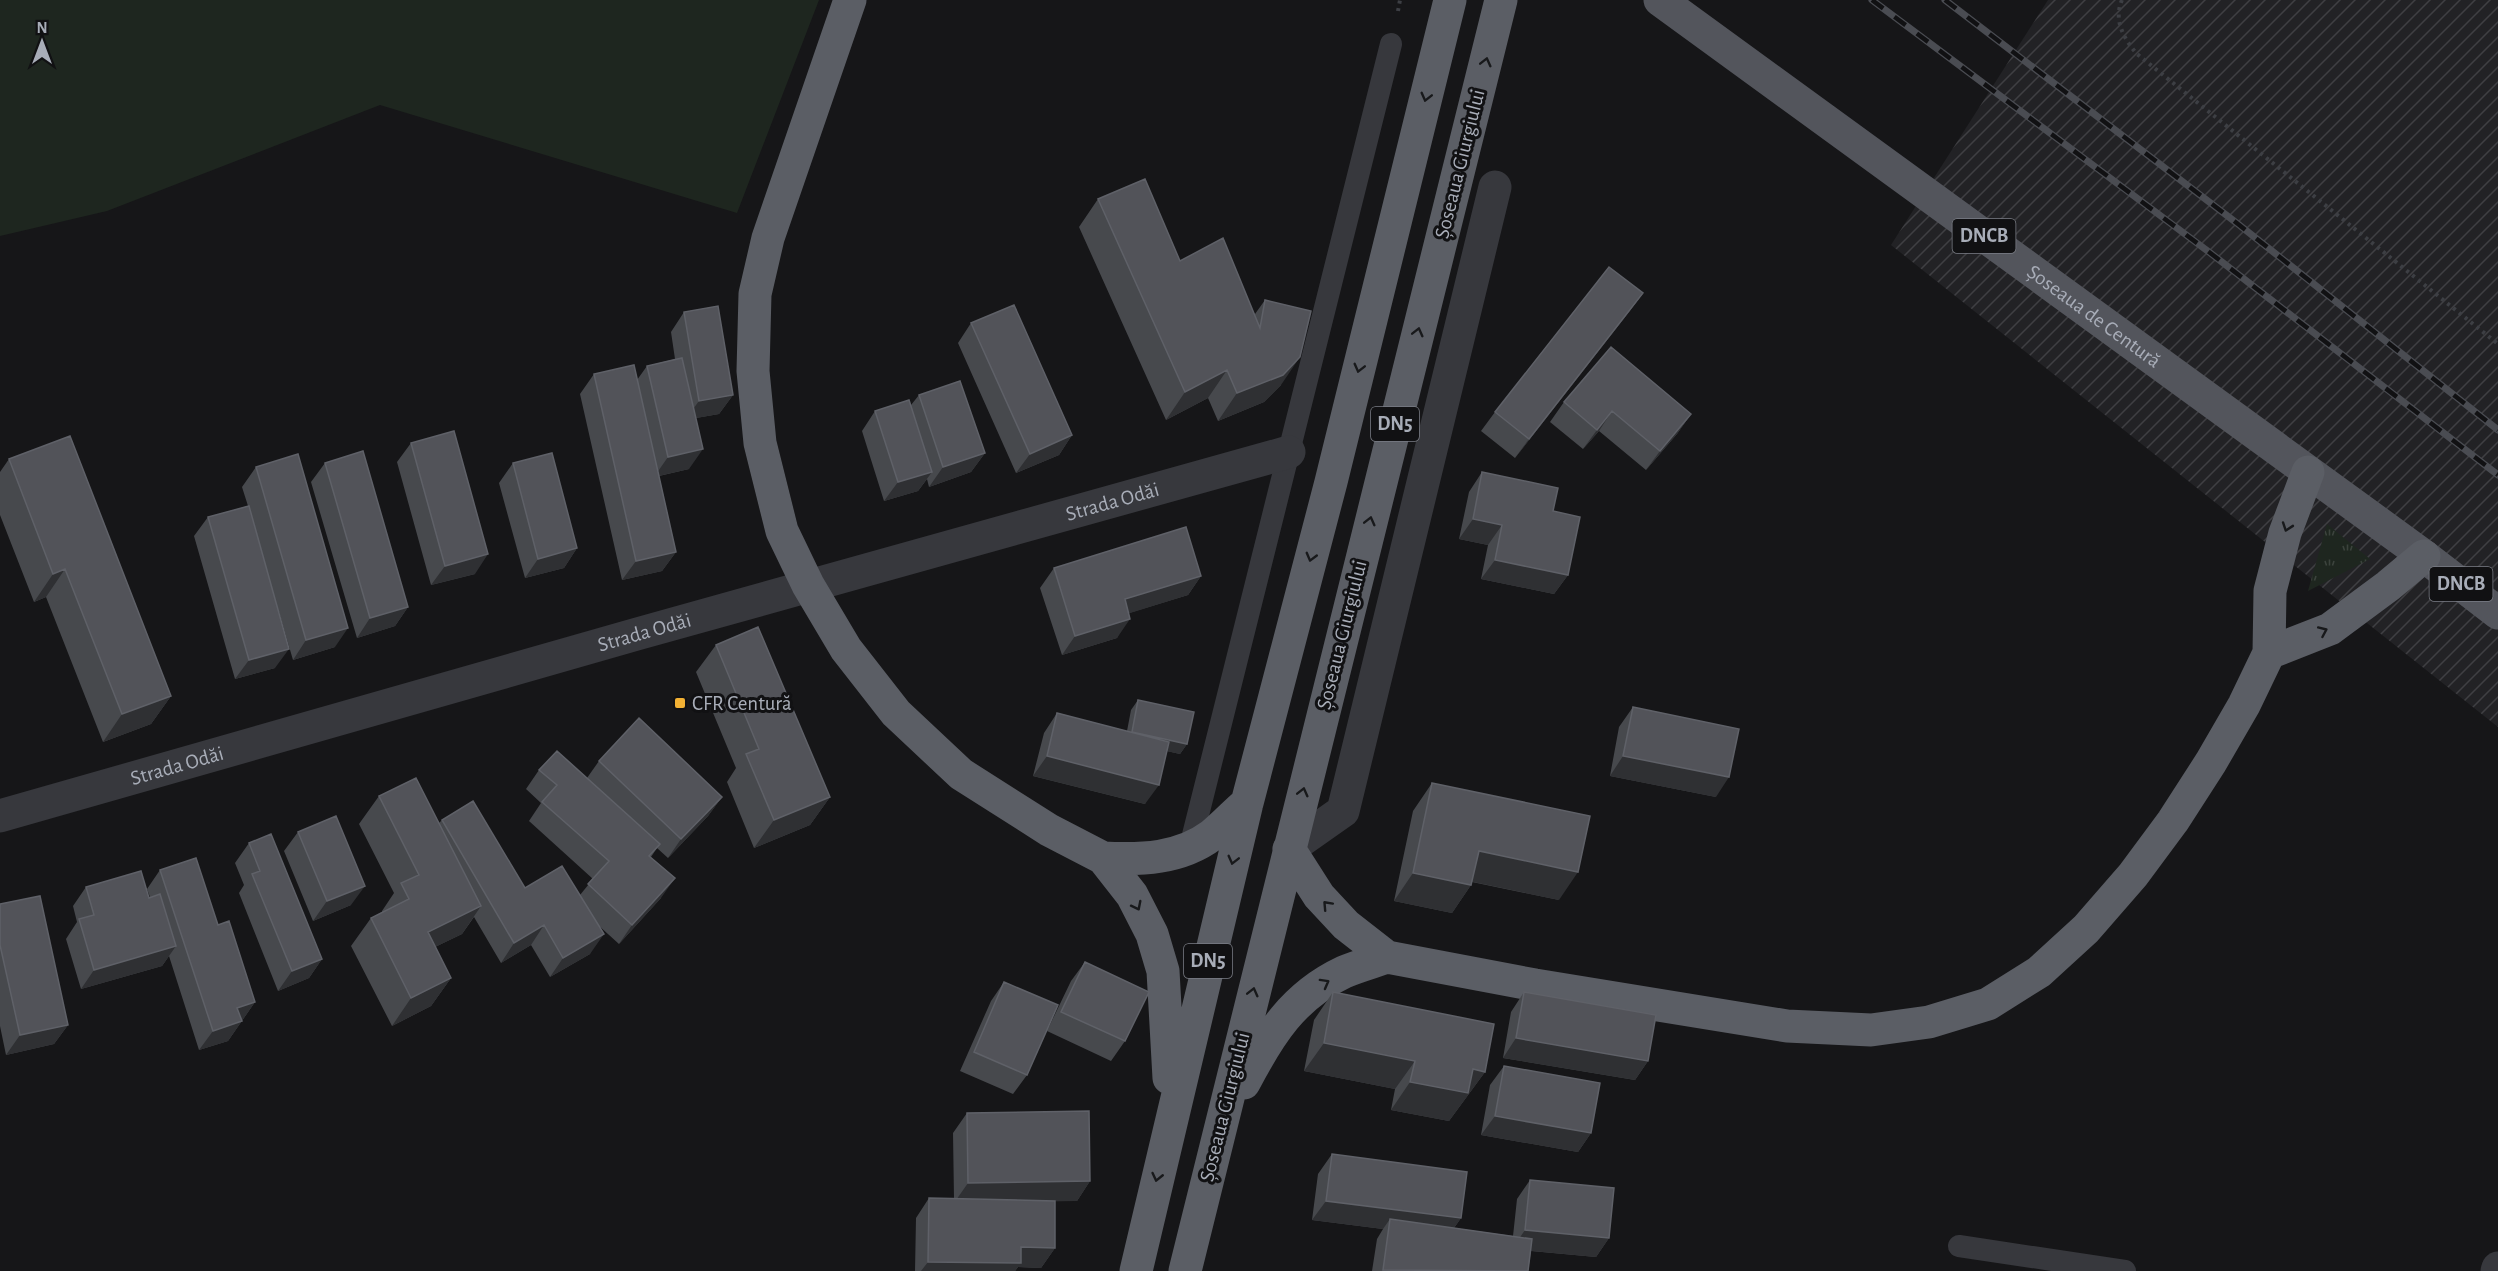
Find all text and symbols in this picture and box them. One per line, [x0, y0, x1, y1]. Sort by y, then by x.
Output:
north arrow [12, 12, 72, 72]
text: N [36, 20, 48, 36]
one-way arrow [1478, 57, 1491, 67]
street label: Șoseaua Giurgiului [1431, 87, 1491, 241]
one-way arrow [1420, 92, 1433, 102]
road number: DNCB [1952, 219, 2016, 253]
street label: Șoseaua de Centură [2022, 261, 2165, 372]
one-way arrow [1410, 327, 1423, 337]
one-way arrow [1354, 363, 1367, 373]
road number: DN5 [1371, 407, 1419, 441]
street label: Strada Odăi [1063, 478, 1161, 524]
one-way arrow [1363, 516, 1376, 526]
one-way arrow [2282, 521, 2295, 532]
one-way arrow [1306, 552, 1319, 562]
street label: Șoseaua Giurgiului [1313, 558, 1373, 712]
road number: DNCB [2430, 567, 2492, 601]
street label: Strada Odăi [595, 609, 693, 655]
one-way arrow [2317, 627, 2328, 639]
place label: CFR Centură [692, 693, 792, 714]
marker: CFR Centură [673, 696, 687, 710]
street label: Strada Odăi [128, 742, 226, 789]
one-way arrow [1295, 787, 1308, 797]
one-way arrow [1227, 854, 1240, 864]
one-way arrow [1130, 899, 1141, 910]
one-way arrow [1324, 901, 1335, 912]
road number: DN5 [1184, 944, 1232, 978]
one-way arrow [1319, 979, 1329, 990]
one-way arrow [1246, 988, 1259, 998]
street label: Șoseaua Giurgiului [1196, 1030, 1256, 1184]
one-way arrow [1151, 1172, 1164, 1182]

